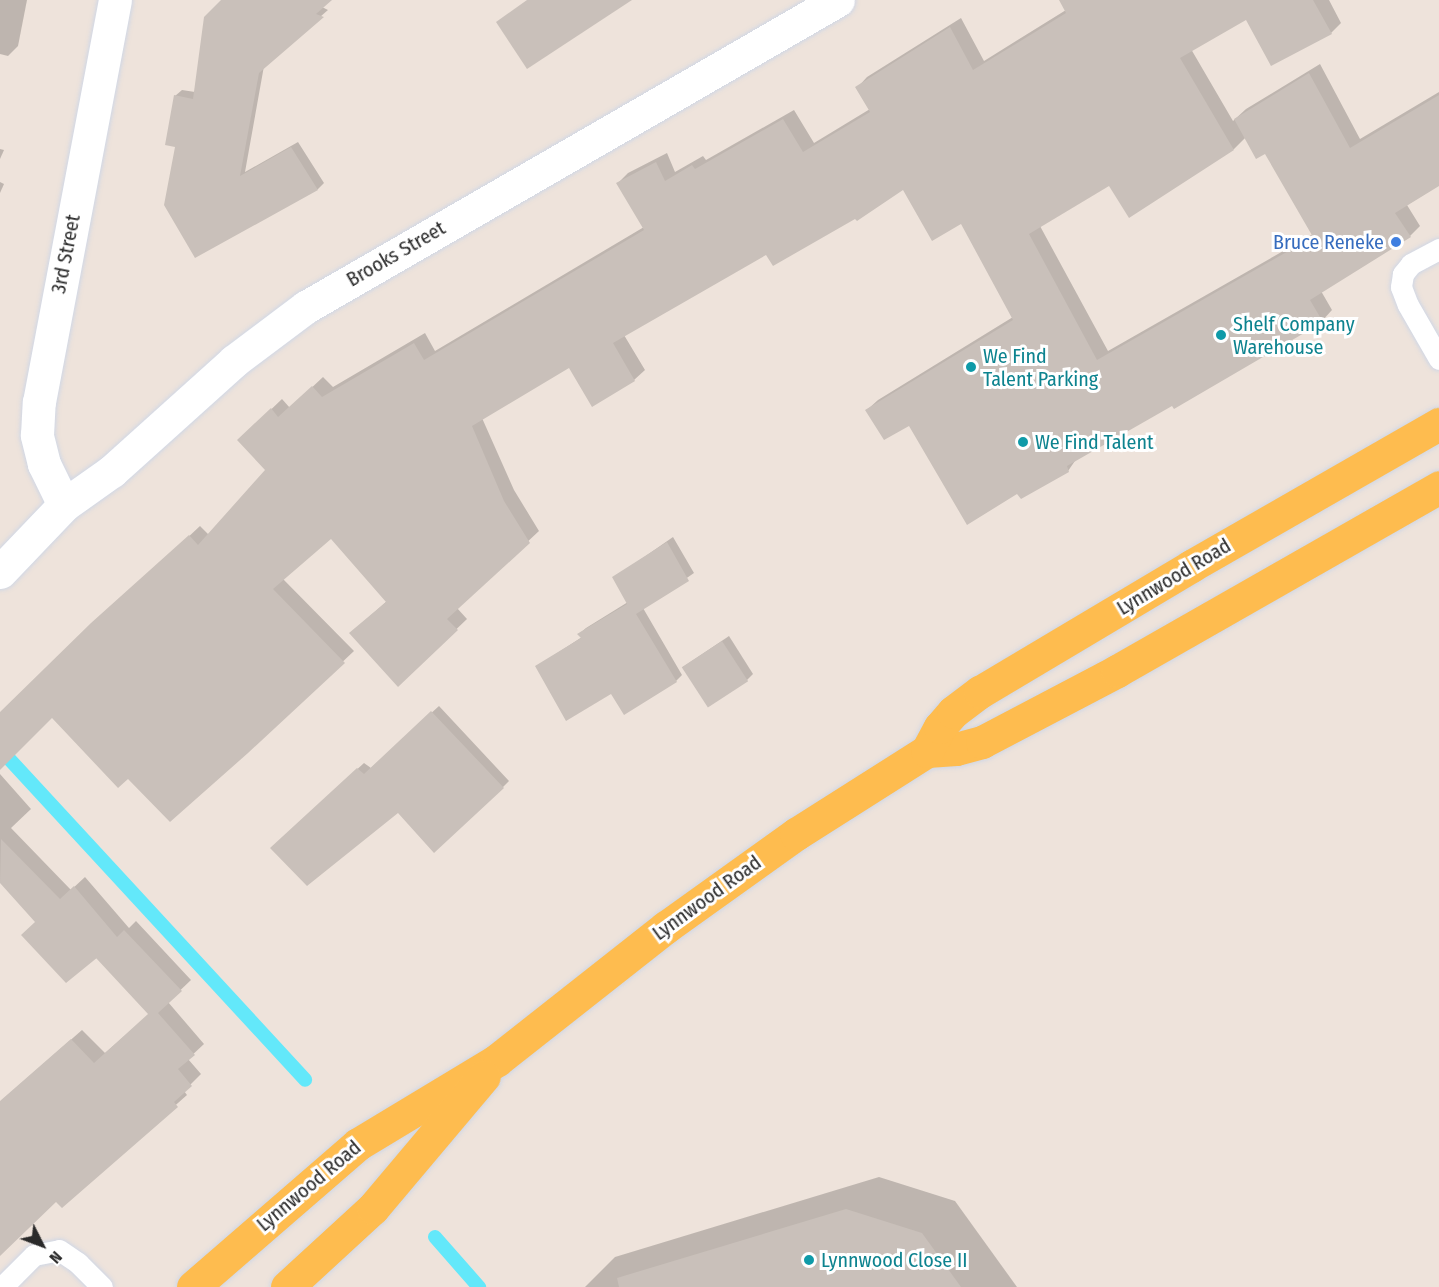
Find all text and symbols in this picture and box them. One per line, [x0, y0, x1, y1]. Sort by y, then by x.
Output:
street label: 3rd Street [47, 212, 85, 296]
street label: Brooks Street [342, 216, 450, 292]
place label: Bruce Reneke [1273, 230, 1384, 254]
marker: Bruce Reneke [1389, 235, 1403, 249]
place label: Shelf Company Warehouse [1233, 312, 1355, 359]
marker: Shelf Company Warehouse [1214, 328, 1228, 342]
place label: We Find Talent Parking [983, 344, 1098, 391]
marker: We Find Talent Parking [964, 360, 978, 374]
place label: We Find Talent [1035, 430, 1153, 454]
marker: We Find Talent [1016, 435, 1030, 449]
street label: Lynnwood Road [1113, 534, 1235, 620]
street label: Lynnwood Road [648, 851, 766, 945]
street label: Lynnwood Road [252, 1135, 366, 1237]
north arrow [12, 1215, 72, 1275]
text: N [45, 1247, 66, 1267]
place label: Lynnwood Close II [821, 1248, 967, 1272]
marker: Lynnwood Close II [802, 1253, 816, 1267]

